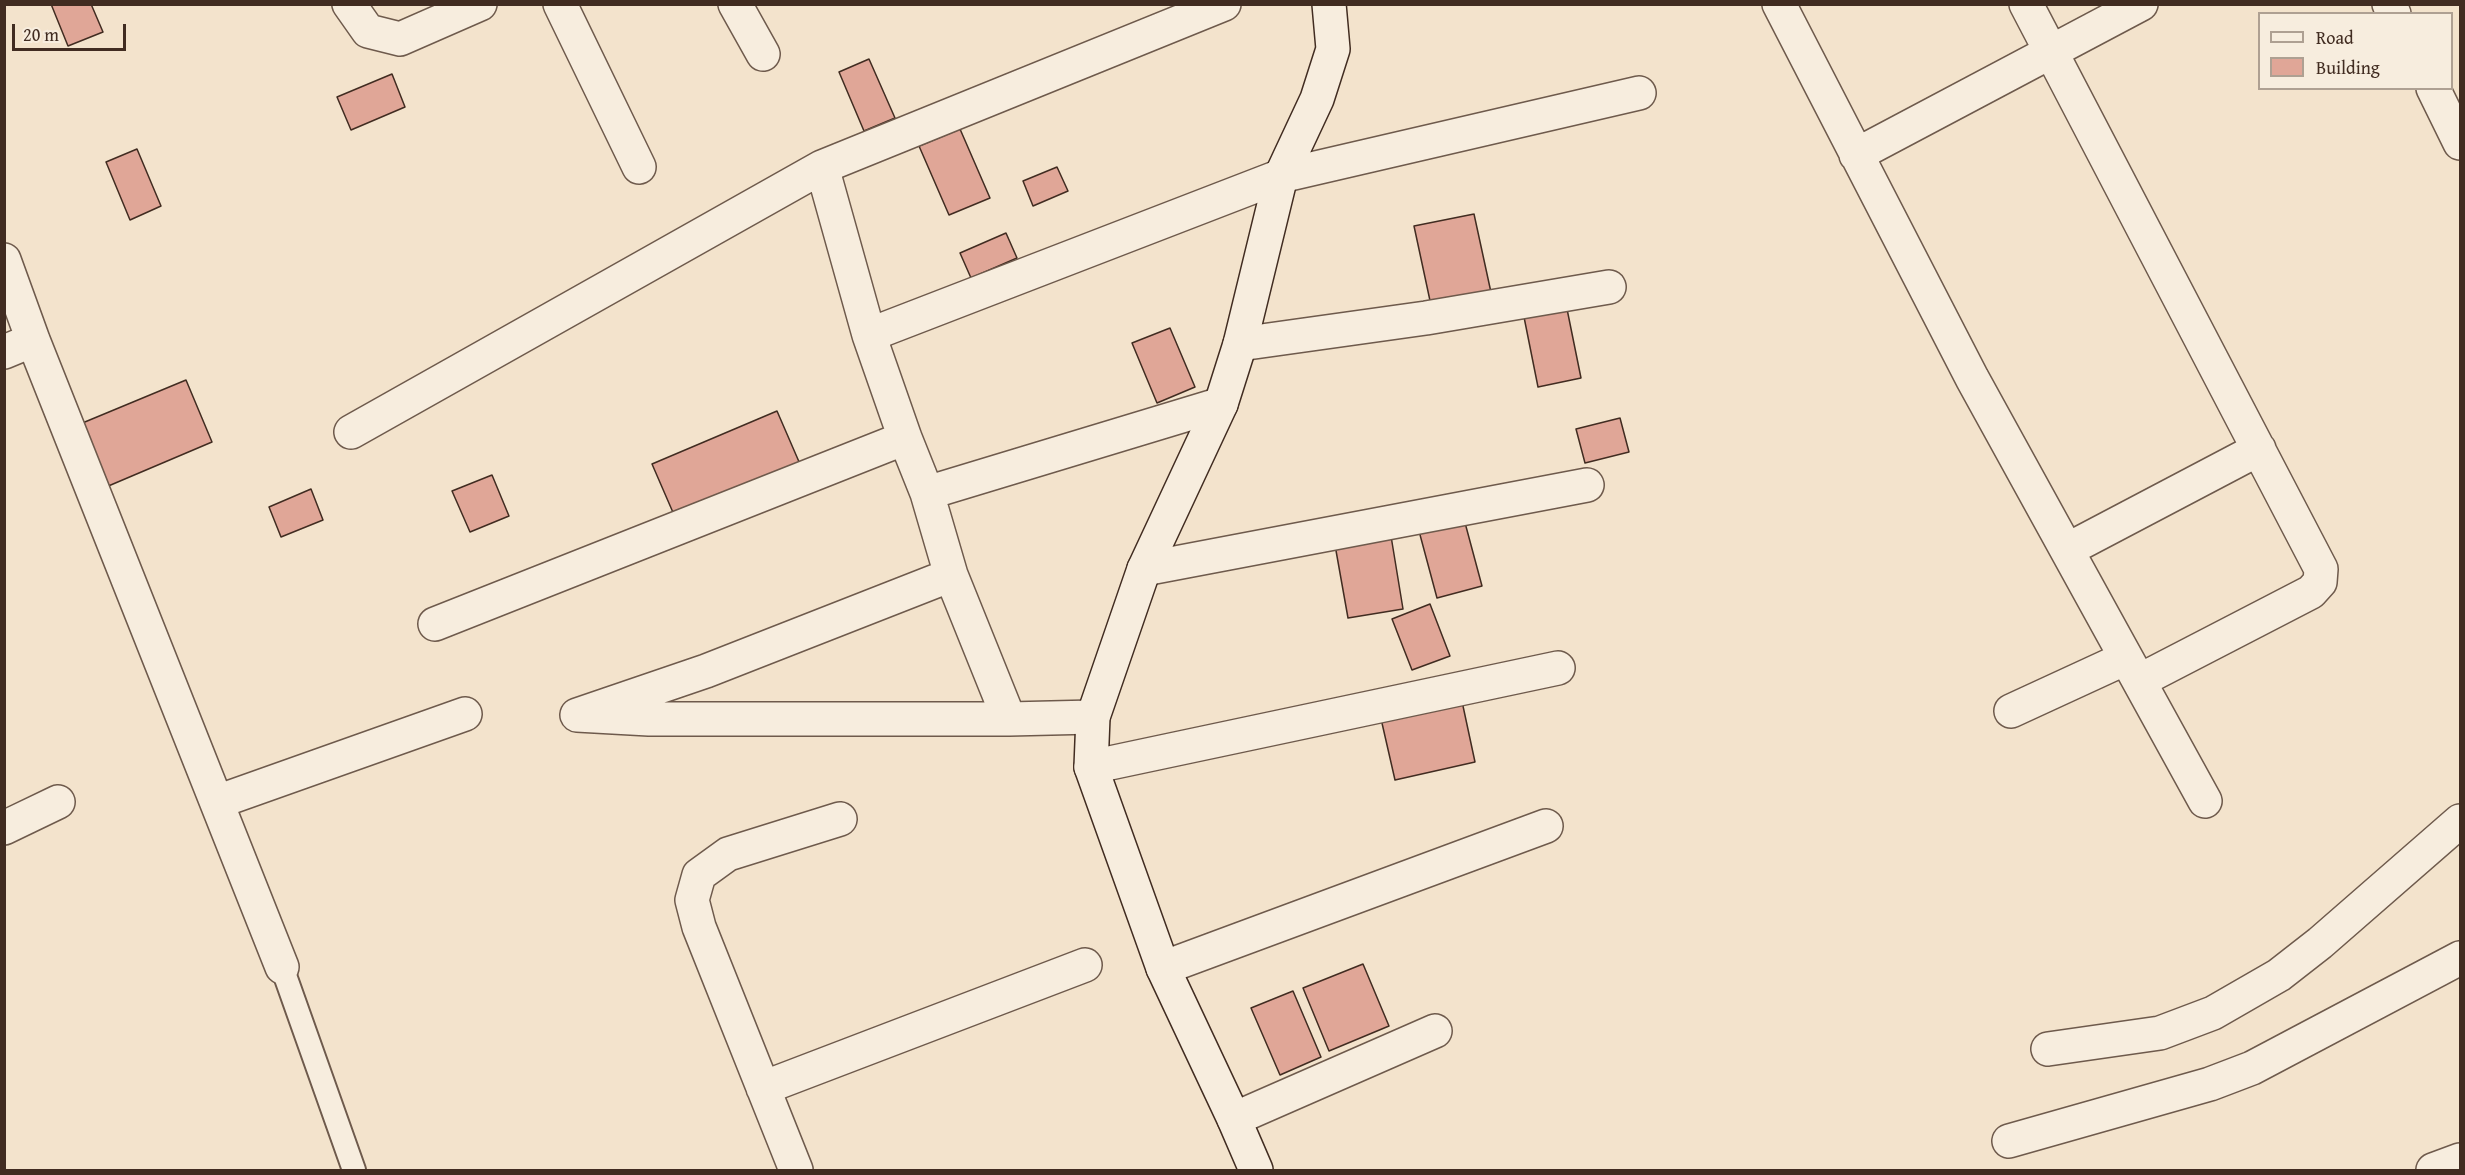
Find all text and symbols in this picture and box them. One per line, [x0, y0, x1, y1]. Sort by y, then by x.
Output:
scale bar [15, 12, 129, 50]
legend [2258, 12, 2453, 90]
text: 20 m [23, 21, 59, 48]
text: Road [2316, 24, 2354, 51]
text: Building [2316, 54, 2380, 81]

